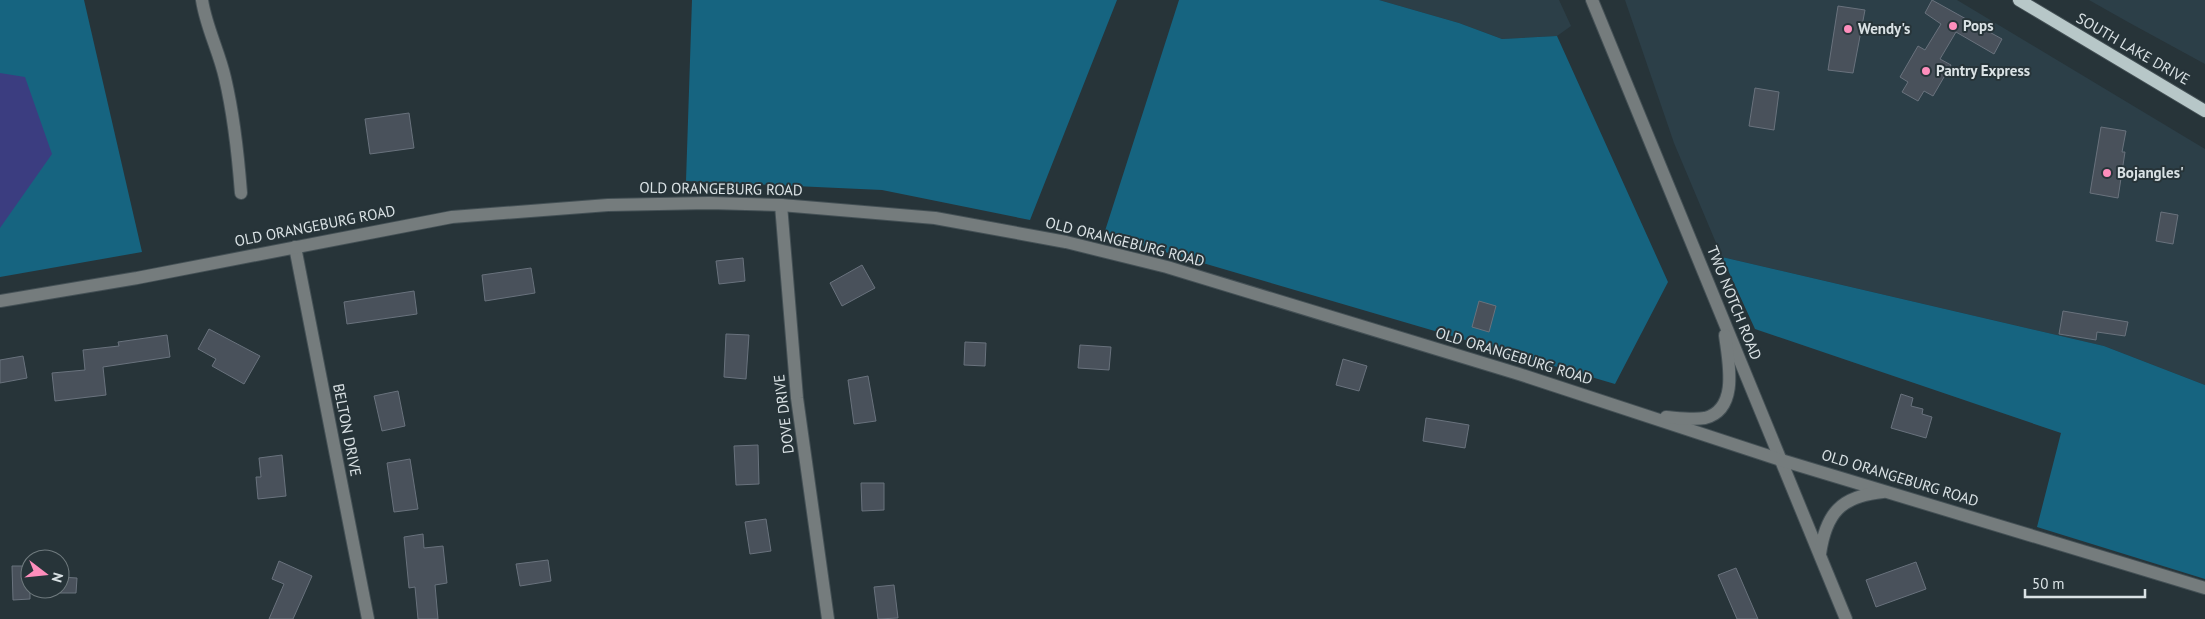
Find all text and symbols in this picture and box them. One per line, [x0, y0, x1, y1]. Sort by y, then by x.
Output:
street label: SOUTH LAKE DRIVE [2073, 8, 2193, 89]
place label: Pops [1963, 16, 1994, 35]
place label: Wendy's [1858, 19, 1910, 38]
marker: Pops [1947, 20, 1959, 32]
marker: Wendy's [1842, 23, 1854, 35]
place label: Pantry Express [1936, 61, 2030, 80]
marker: Pantry Express [1920, 65, 1932, 77]
place label: Bojangles' [2117, 163, 2184, 182]
marker: Bojangles' [2101, 167, 2113, 179]
street label: OLD ORANGEBURG ROAD [639, 178, 803, 199]
street label: OLD ORANGEBURG ROAD [233, 201, 397, 250]
street label: OLD ORANGEBURG ROAD [1044, 213, 1207, 271]
street label: TWO NOTCH ROAD [1703, 243, 1766, 363]
street label: OLD ORANGEBURG ROAD [1433, 323, 1595, 389]
street label: DOVE DRIVE [769, 373, 798, 455]
street label: BELTON DRIVE [329, 382, 366, 478]
street label: OLD ORANGEBURG ROAD [1819, 445, 1981, 511]
north arrow [20, 549, 70, 599]
scale bar [2025, 566, 2145, 598]
text: N [48, 571, 67, 584]
text: 50 m [2032, 574, 2065, 593]

